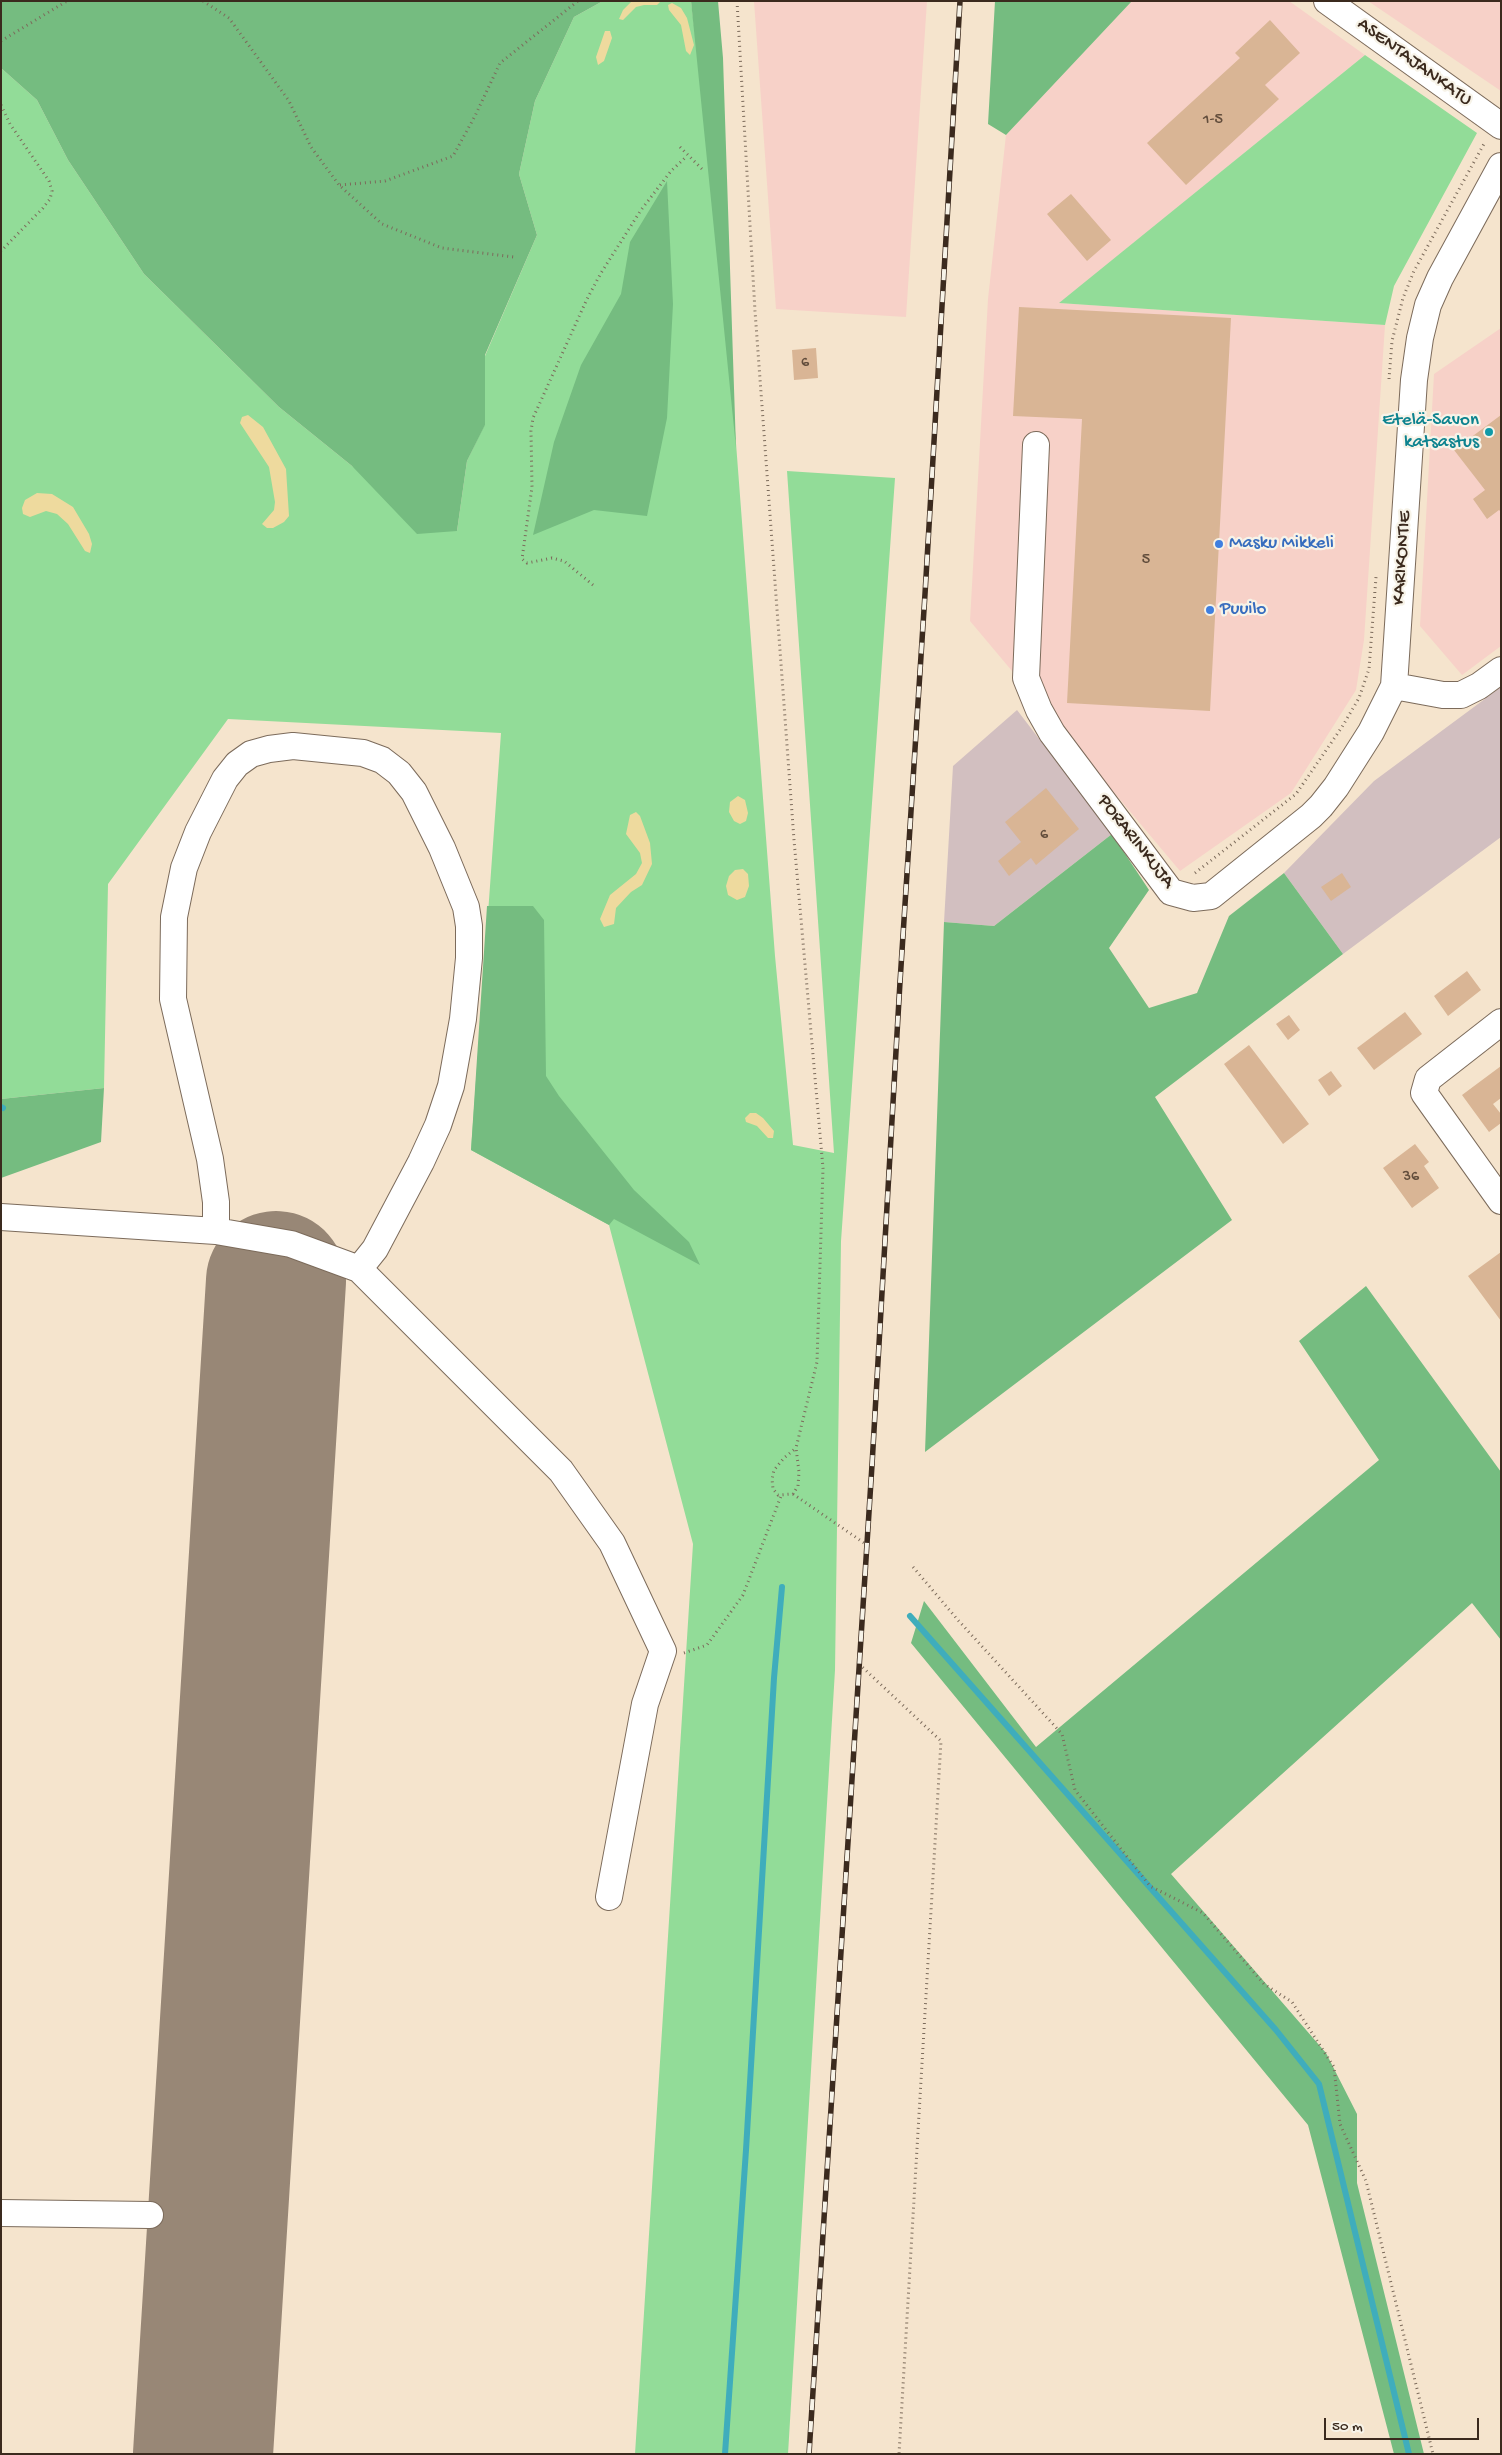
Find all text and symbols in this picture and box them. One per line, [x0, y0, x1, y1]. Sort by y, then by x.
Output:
street label: ASENTAJANKATU [1352, 14, 1476, 112]
house number: 1-5 [1203, 111, 1223, 131]
house number: 6 [801, 354, 809, 374]
place label: Etelä-Savon katsastus [1382, 410, 1479, 454]
marker: Etelä-Savon katsastus [1483, 426, 1495, 438]
street label: KARIKONTIE [1388, 510, 1418, 606]
place label: Masku Mikkeli [1229, 533, 1334, 555]
marker: Masku Mikkeli [1213, 538, 1225, 550]
house number: 5 [1142, 551, 1150, 571]
place label: Puuilo [1220, 599, 1266, 621]
marker: Puuilo [1204, 604, 1216, 616]
street label: PORARINKUJA [1091, 791, 1179, 893]
house number: 6 [1040, 826, 1048, 846]
house number: 36 [1403, 1168, 1419, 1188]
scale bar [1327, 2408, 1482, 2440]
text: 50 m [1332, 2418, 1363, 2436]

